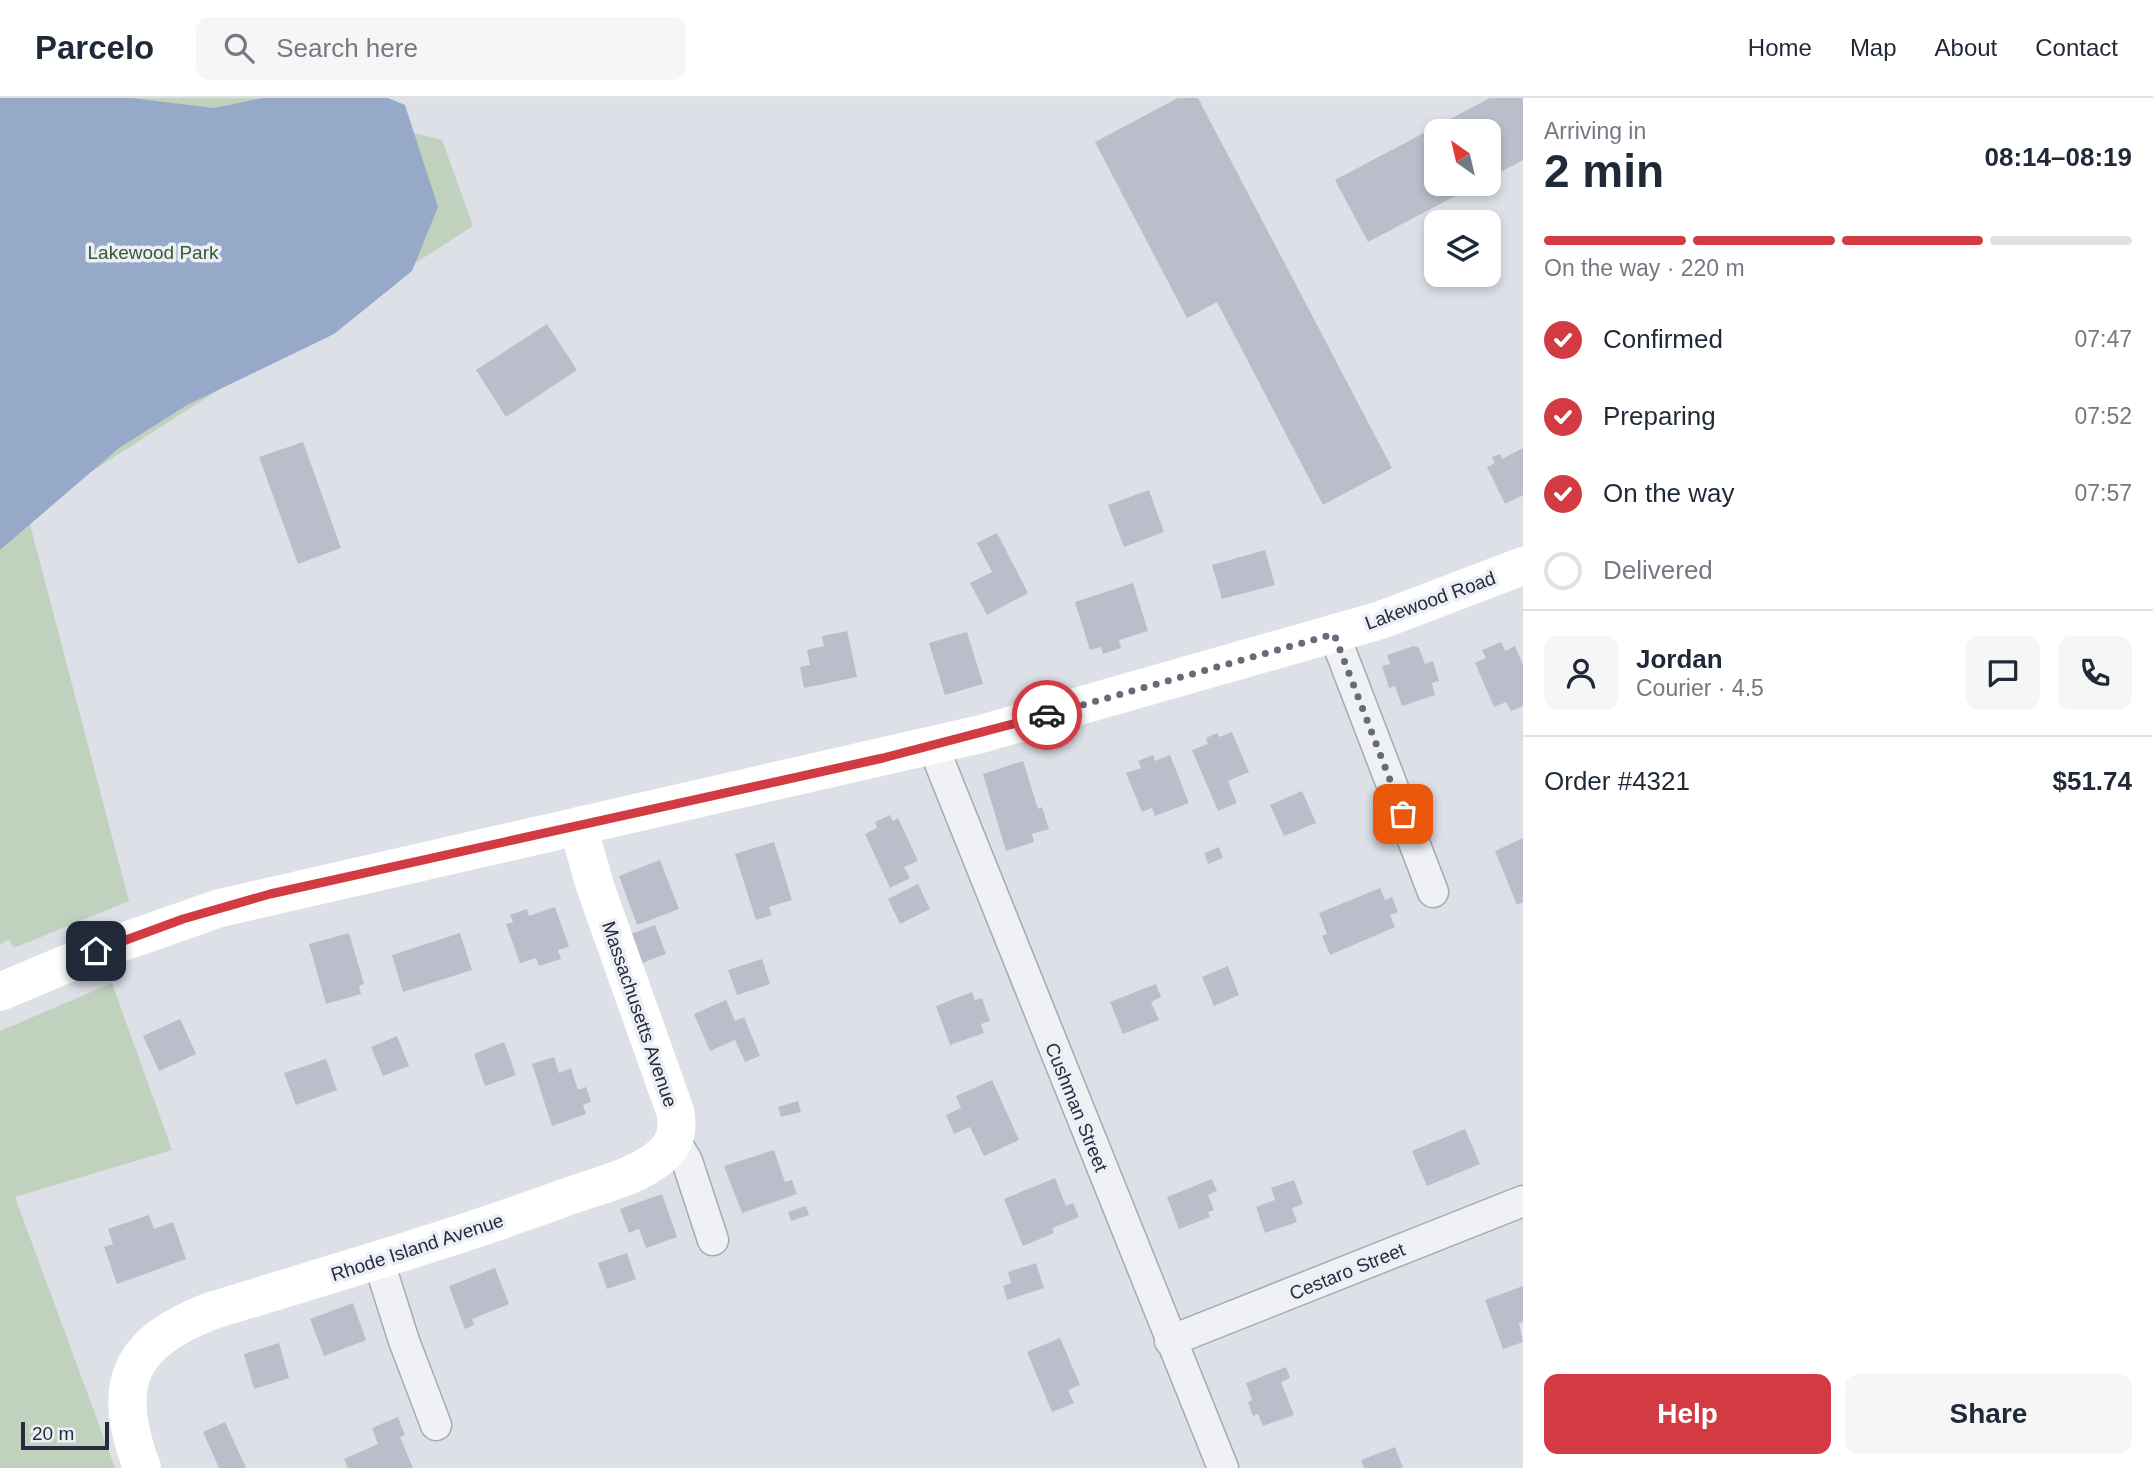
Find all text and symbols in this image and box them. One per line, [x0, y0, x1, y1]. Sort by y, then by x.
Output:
search box [196, 17, 686, 80]
text: Parcelo [35, 29, 154, 66]
icon: search [220, 29, 258, 67]
text: Search here [276, 33, 418, 63]
text: Home [1748, 34, 1812, 61]
text: Map [1850, 34, 1897, 61]
text: About [1935, 34, 1997, 61]
text: Contact [2035, 34, 2118, 61]
text: Arriving in [1544, 118, 1646, 144]
north arrow [1424, 119, 1502, 196]
map controls [1424, 119, 1501, 287]
text: 08:14–08:19 [1985, 142, 2132, 172]
text: 2 min [1544, 145, 1664, 197]
button: layers [1424, 210, 1501, 287]
park label: Lakewood Park [88, 242, 219, 263]
text: On the way · 220 m [1544, 255, 1745, 281]
icon: check [1544, 321, 1582, 359]
text: Confirmed [1603, 324, 1723, 354]
text: 07:47 [2074, 326, 2132, 352]
icon: check [1544, 398, 1582, 436]
text: Preparing [1603, 401, 1716, 431]
text: 07:52 [2074, 403, 2132, 429]
icon: check [1544, 475, 1582, 513]
text: On the way [1603, 478, 1735, 508]
text: 07:57 [2074, 480, 2132, 506]
text: Delivered [1603, 555, 1713, 585]
street label: Lakewood Road [1362, 567, 1498, 634]
button: person [1544, 636, 1618, 710]
button: chat [1966, 636, 2040, 710]
button: phone [2058, 636, 2132, 710]
text: Jordan [1636, 644, 1723, 674]
text: Courier · 4.5 [1636, 675, 1764, 701]
courier [1012, 680, 1082, 750]
icon: car [1028, 696, 1066, 734]
text: Order #4321 [1544, 766, 1690, 796]
text: $51.74 [2052, 766, 2132, 796]
pin [1373, 784, 1433, 844]
icon: bag [1384, 795, 1422, 833]
street label: Massachusetts Avenue [598, 919, 681, 1110]
pin [66, 921, 126, 981]
icon: home [77, 932, 115, 970]
street label: Cushman Street [1041, 1040, 1112, 1175]
street label: Rhode Island Avenue [328, 1210, 506, 1285]
street label: Cestaro Street [1286, 1239, 1409, 1304]
button: Help [1544, 1374, 1831, 1454]
button: Share [1845, 1374, 2132, 1454]
scale bar [21, 1419, 108, 1451]
text: 20 m [32, 1423, 74, 1444]

